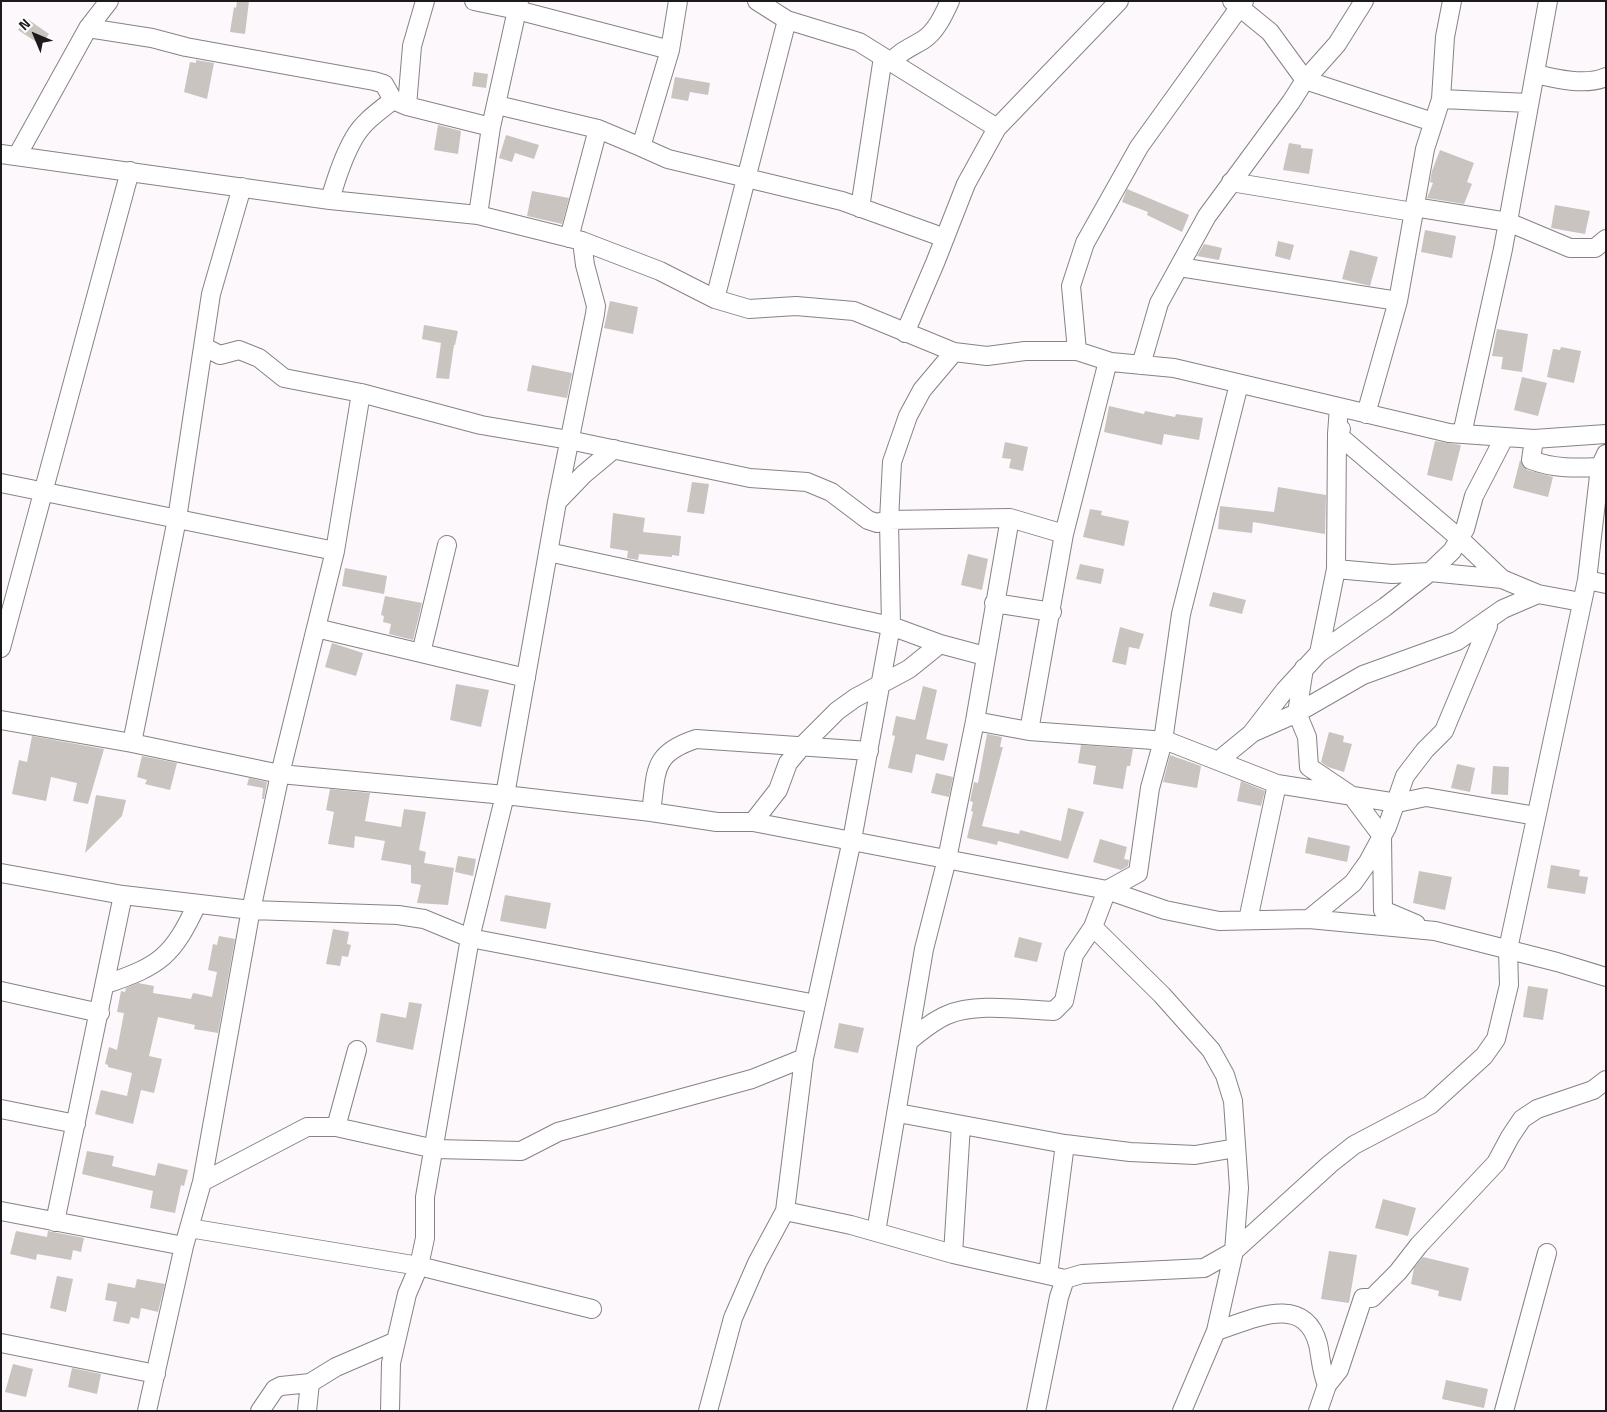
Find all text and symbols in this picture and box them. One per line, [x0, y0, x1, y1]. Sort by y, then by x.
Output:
north arrow [10, 10, 60, 60]
text: N [13, 13, 35, 35]

